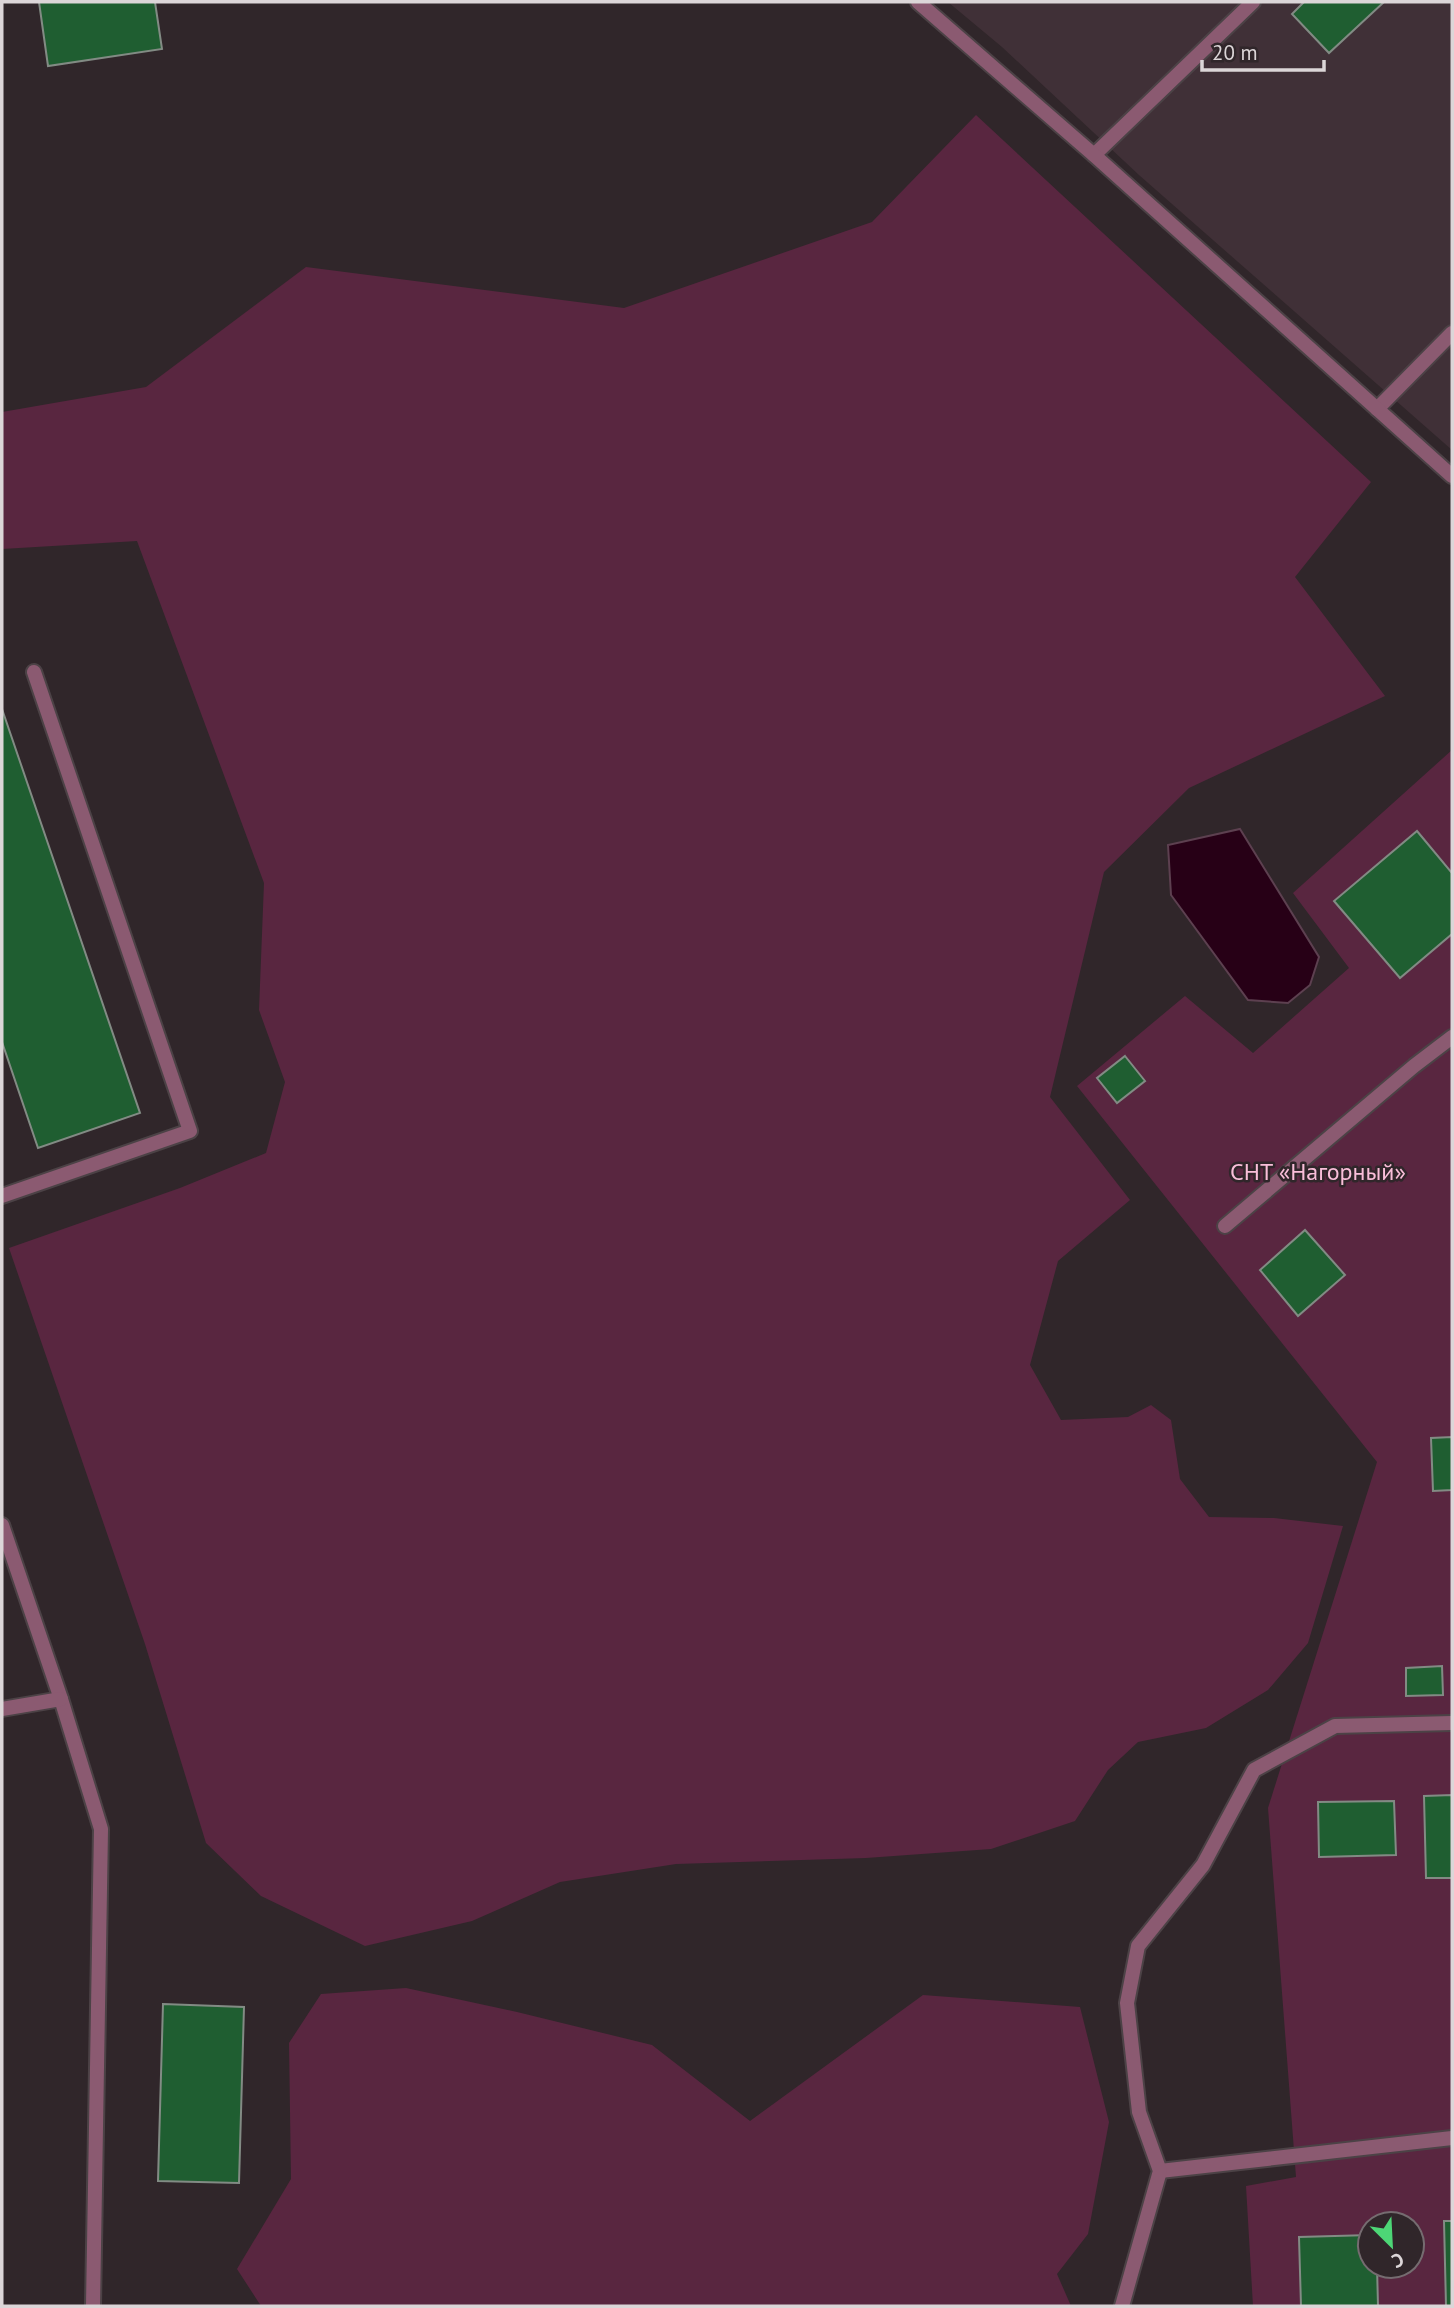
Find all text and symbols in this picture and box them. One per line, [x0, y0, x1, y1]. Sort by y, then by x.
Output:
scale bar [1202, 28, 1324, 72]
text: 20 m [1212, 39, 1258, 66]
park label: СНТ «Нагорный» [1230, 1156, 1406, 1187]
north arrow [1356, 2210, 1426, 2280]
text: С [1388, 2247, 1408, 2274]

